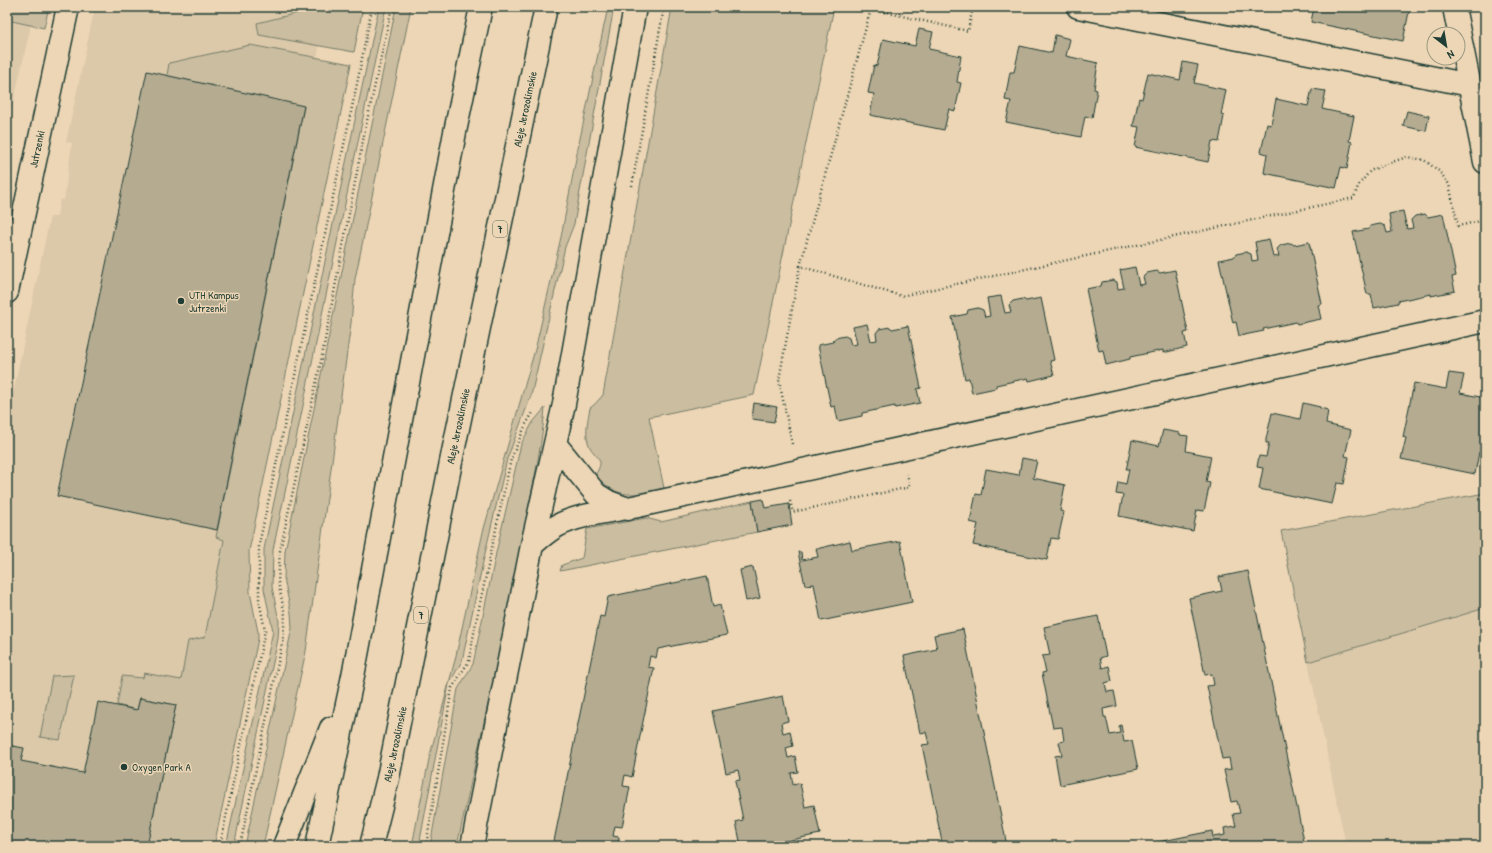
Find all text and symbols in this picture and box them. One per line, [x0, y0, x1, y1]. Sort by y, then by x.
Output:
north arrow [1426, 26, 1466, 66]
text: N [1445, 47, 1457, 62]
street label: Aleje Jerozolimskie [510, 69, 540, 148]
street label: Jutrzenki [26, 129, 48, 169]
road number: 7 [493, 221, 507, 237]
place label: UTH Kampus Jutrzenki [189, 288, 239, 315]
marker: UTH Kampus Jutrzenki [176, 296, 186, 306]
street label: Aleje Jerozolimskie [443, 386, 473, 465]
road number: 7 [414, 607, 428, 623]
street label: Aleje Jerozolimskie [380, 704, 410, 783]
place label: Oxygen Park A [132, 760, 191, 774]
marker: Oxygen Park A [119, 762, 129, 772]

